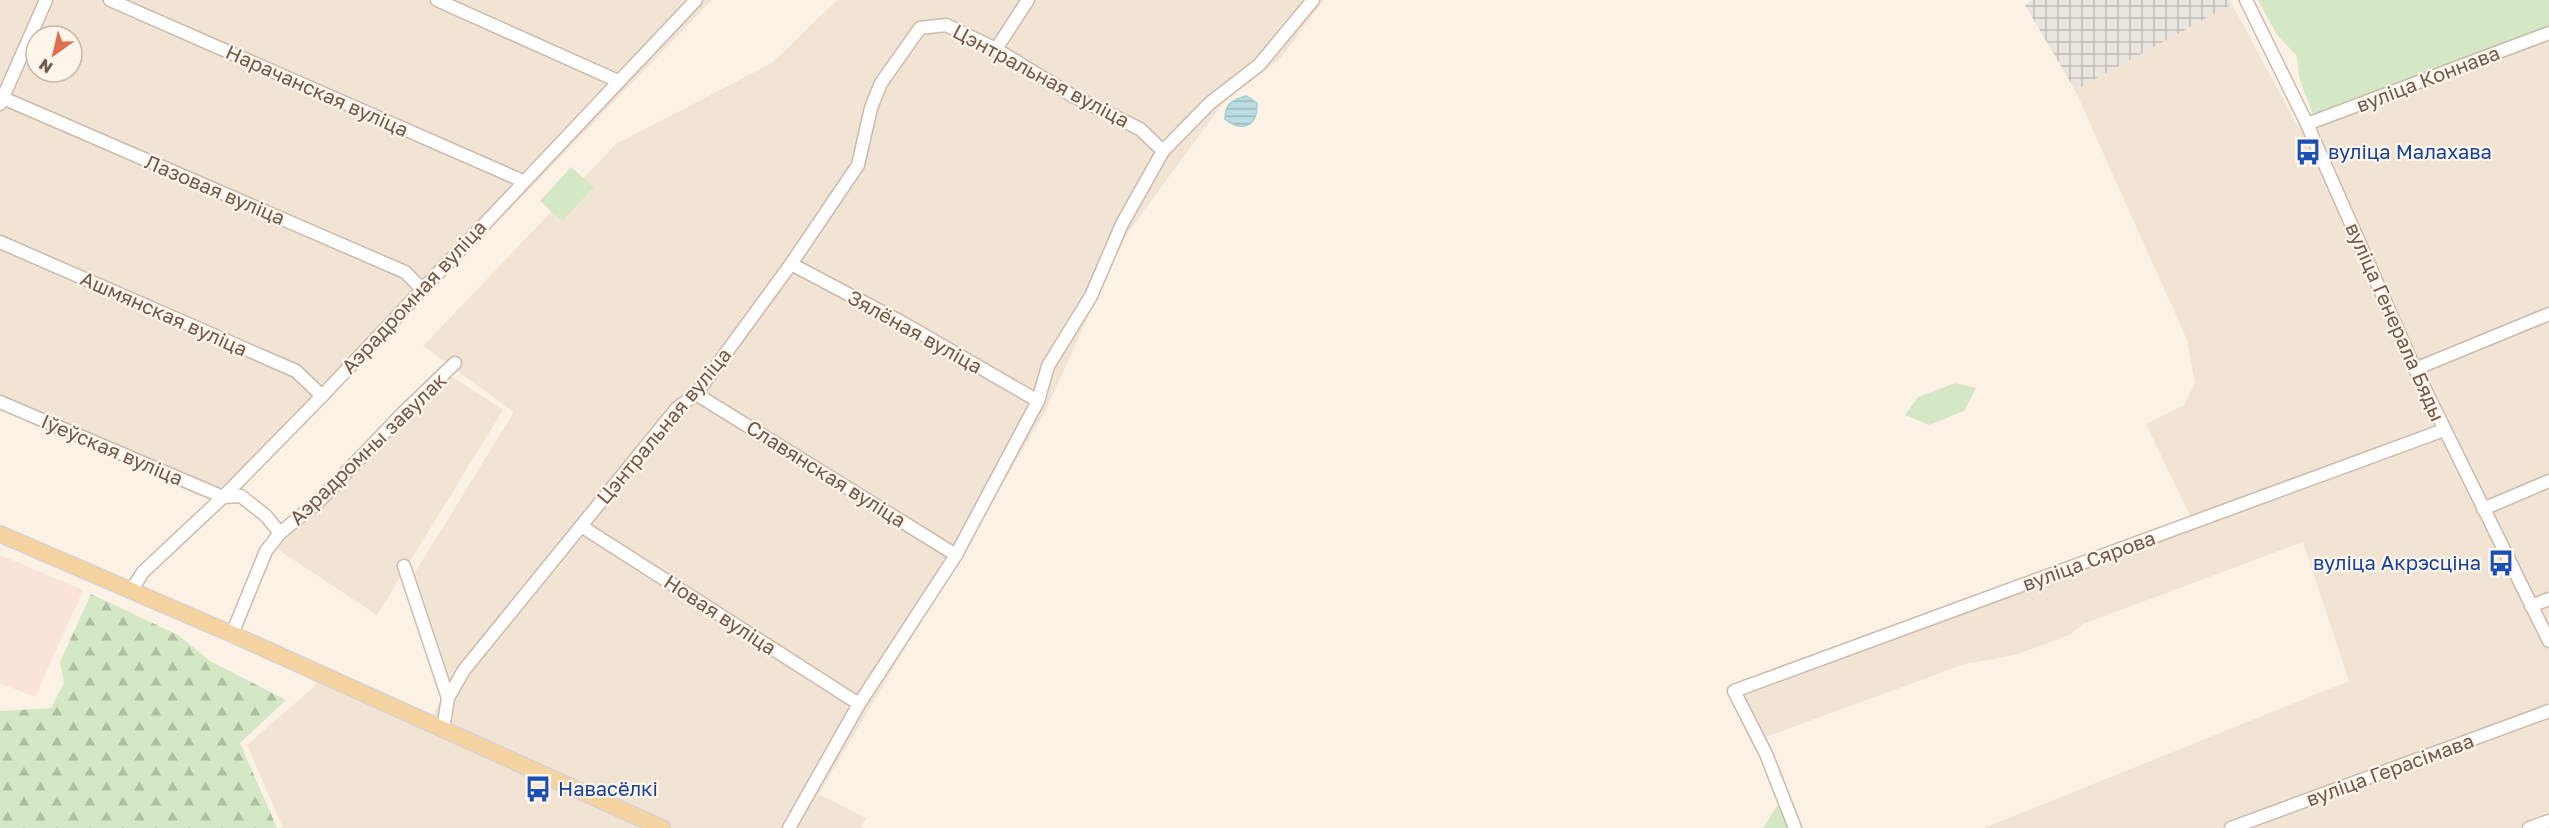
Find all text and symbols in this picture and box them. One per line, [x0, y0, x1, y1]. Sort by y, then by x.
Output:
street label: Цэнтральная вуліца [949, 18, 1134, 132]
north arrow [24, 24, 84, 84]
street label: Нарачанская вуліца [222, 39, 412, 141]
street label: вуліца Коннава [2353, 40, 2503, 116]
text: N [35, 55, 56, 78]
bus stop icon: вуліца Малахава [2293, 137, 2323, 167]
place label: вуліца Малахава [2328, 139, 2492, 163]
street label: Лазовая вуліца [142, 149, 289, 229]
street label: Аэрадромная вуліца [336, 215, 491, 378]
street label: вуліца Генерала Бяды [2341, 219, 2451, 425]
street label: Ашмянская вуліца [77, 265, 252, 361]
street label: Зялёная вуліца [844, 284, 987, 378]
street label: Цэнтральная вуліца [591, 342, 736, 508]
street label: Аэрадромны завулак [284, 367, 451, 529]
street label: Іўеўская вуліца [38, 408, 187, 490]
street label: Славянская вуліца [742, 414, 911, 532]
street label: вуліца Сярова [2019, 525, 2158, 595]
bus stop icon: вуліца Акрэсціна [2486, 548, 2516, 578]
place label: вуліца Акрэсціна [2313, 550, 2481, 574]
street label: Новая вуліца [660, 569, 781, 659]
street label: вуліца Герасімава [2303, 728, 2477, 811]
bus stop icon: Навасёлкі [523, 774, 553, 804]
place label: Навасёлкі [558, 776, 658, 800]

